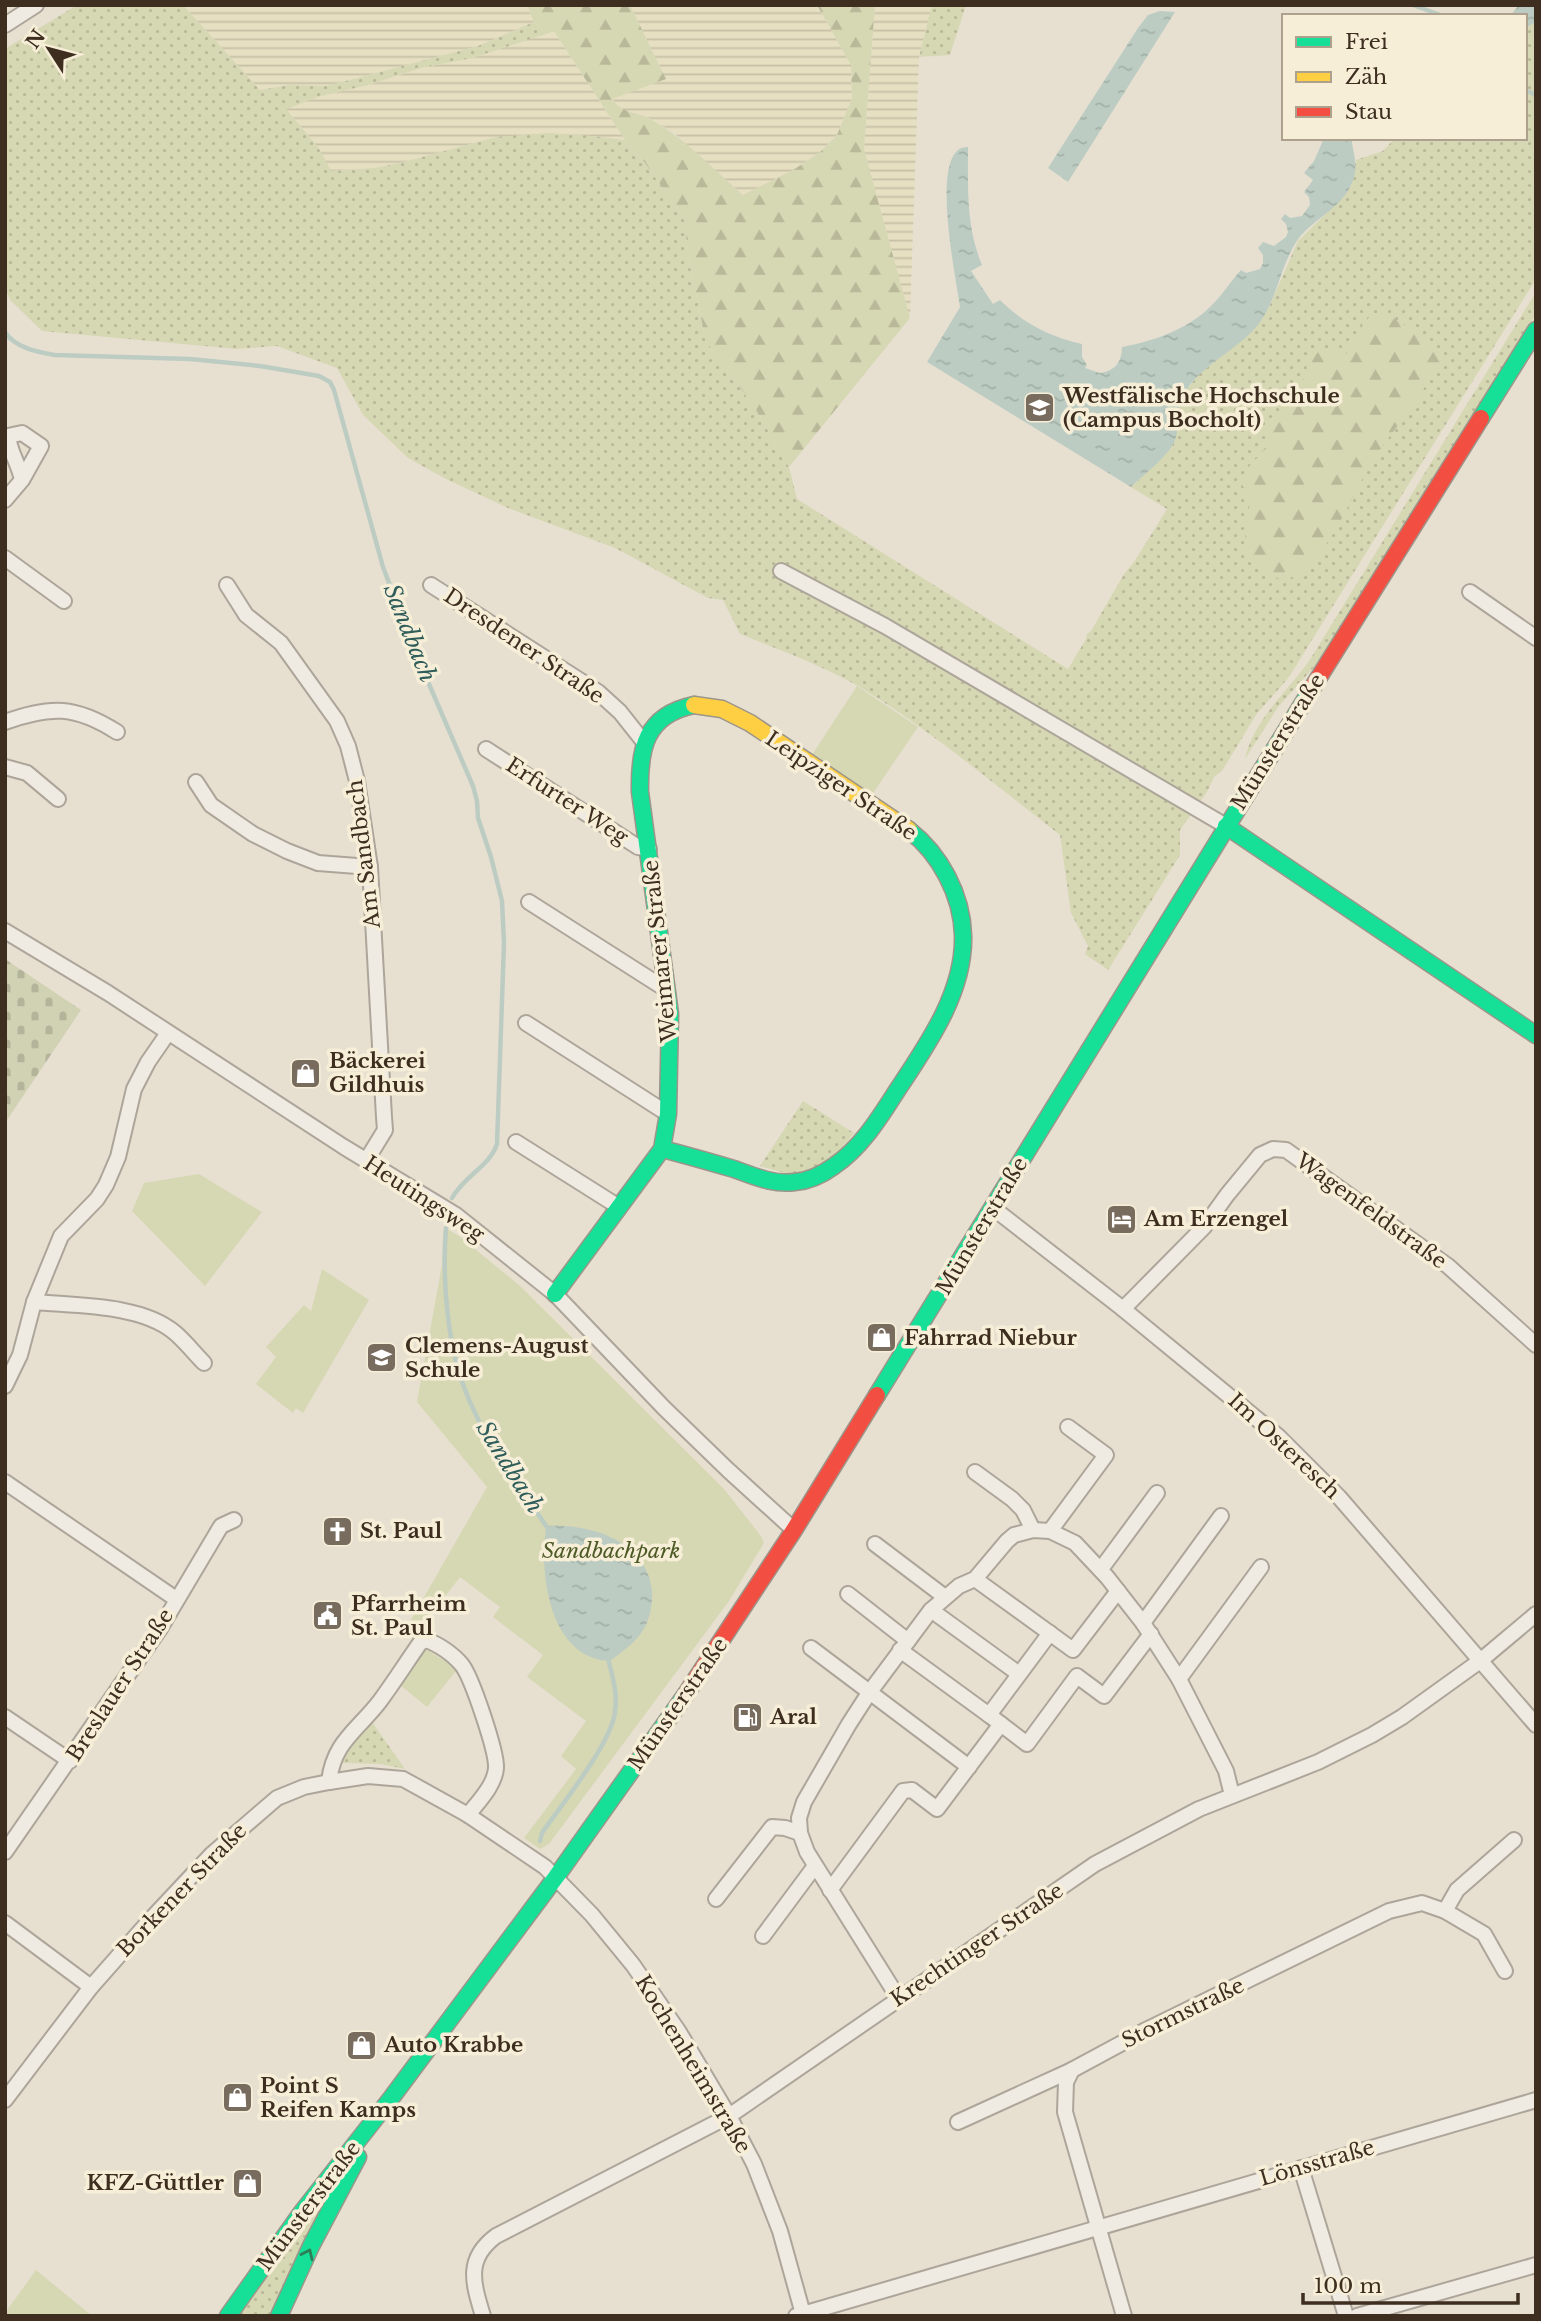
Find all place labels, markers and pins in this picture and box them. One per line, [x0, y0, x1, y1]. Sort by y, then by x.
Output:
place label: Westfälische Hochschule (Campus Bocholt) [1062, 383, 1340, 433]
school or university icon: Westfälische Hochschule (Campus Bocholt) [1023, 391, 1057, 425]
place label: Bäckerei Gildhuis [329, 1048, 426, 1098]
shop icon: Bäckerei Gildhuis [289, 1056, 323, 1090]
hotel icon: Am Erzengel [1104, 1202, 1138, 1236]
place label: Am Erzengel [1143, 1206, 1289, 1232]
shop icon: Fahrrad Niebur [864, 1321, 898, 1355]
place label: Fahrrad Niebur [904, 1325, 1077, 1351]
place label: Clemens-August Schule [405, 1333, 589, 1383]
school or university icon: Clemens-August Schule [365, 1341, 399, 1375]
church icon: St. Paul [320, 1514, 354, 1548]
place label: St. Paul [360, 1518, 443, 1544]
place label: Pfarrheim St. Paul [351, 1591, 466, 1641]
public building icon: Pfarrheim St. Paul [311, 1599, 345, 1633]
fuel station icon: Aral [730, 1700, 764, 1734]
place label: Aral [769, 1704, 818, 1730]
shop icon: Auto Krabbe [344, 2028, 378, 2062]
place label: Auto Krabbe [383, 2032, 523, 2058]
place label: Point S Reifen Kamps [260, 2073, 416, 2123]
shop icon: Point S Reifen Kamps [220, 2081, 254, 2115]
shop icon: KFZ-Güttler [230, 2166, 264, 2200]
place label: KFZ-Güttler [86, 2170, 225, 2196]

